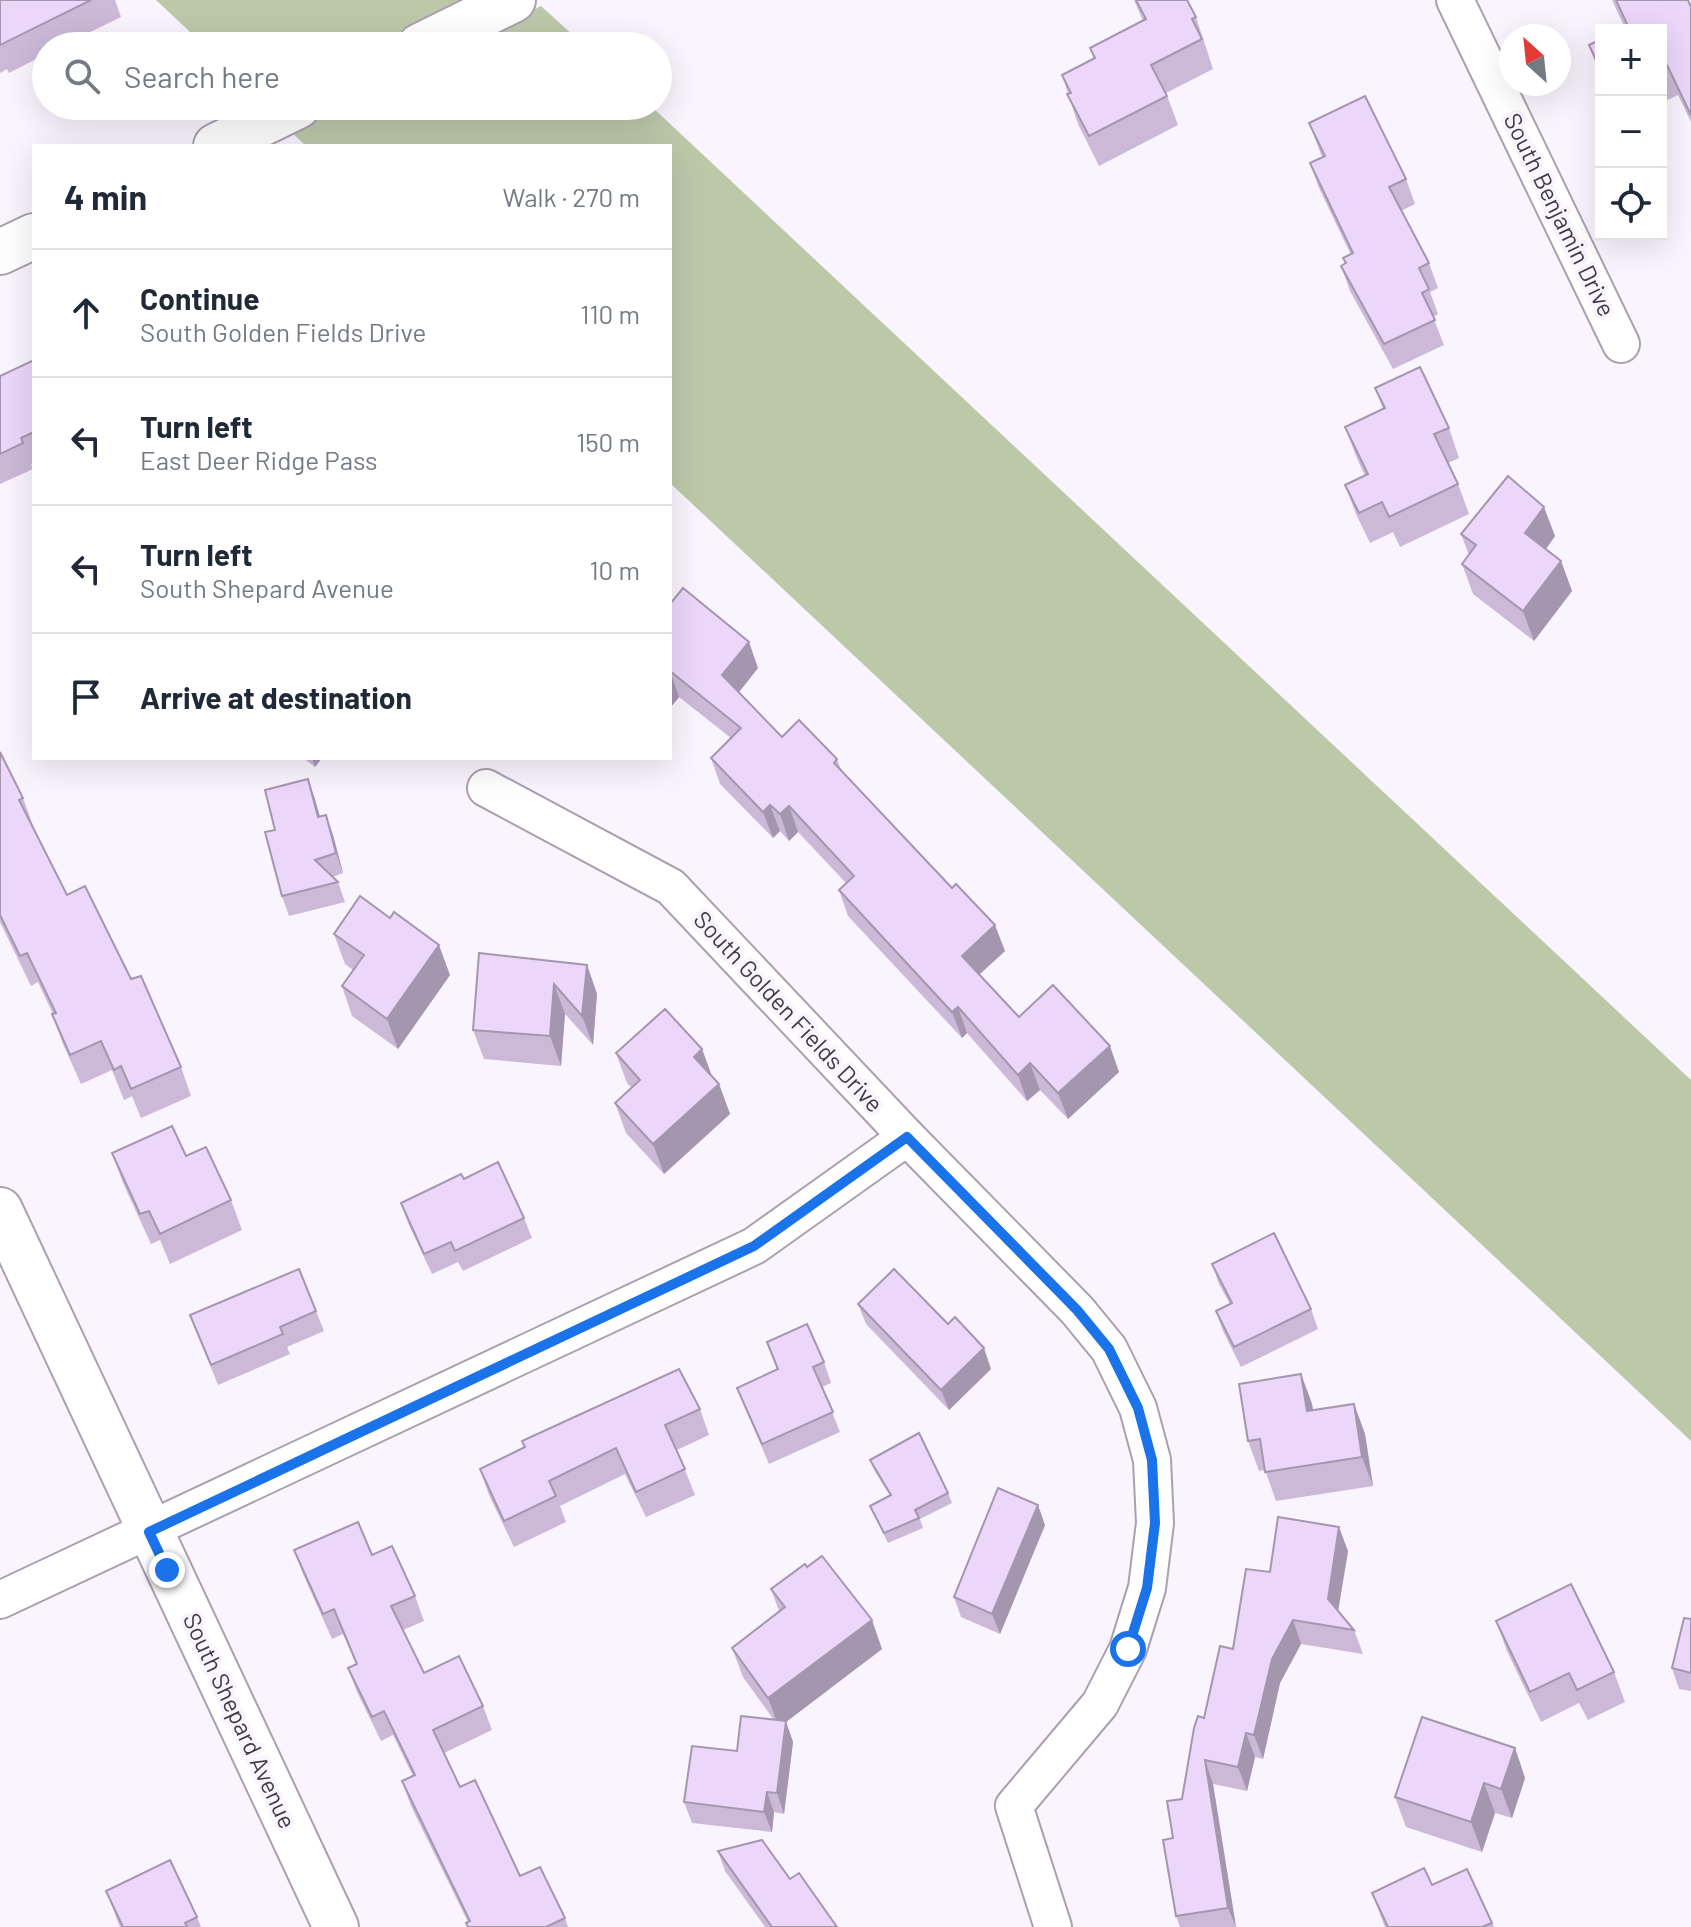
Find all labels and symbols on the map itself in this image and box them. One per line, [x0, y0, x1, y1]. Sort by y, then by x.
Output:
north arrow [1499, 24, 1571, 96]
street label: South Benjamin Drive [1499, 108, 1622, 321]
street label: South Golden Fields Drive [688, 904, 890, 1118]
route end [149, 1552, 185, 1588]
street label: South Shepard Avenue [178, 1608, 303, 1833]
route start [1110, 1631, 1146, 1667]

